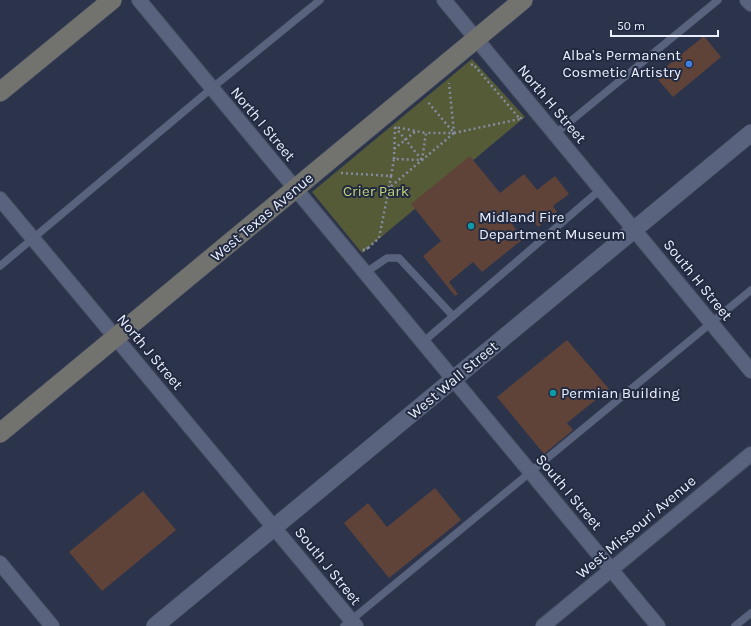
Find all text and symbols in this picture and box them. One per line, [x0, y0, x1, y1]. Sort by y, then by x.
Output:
scale bar [611, 12, 718, 38]
text: 50 m [617, 19, 645, 33]
place label: Alba's Permanent Cosmetic Artistry [562, 46, 681, 81]
marker: Alba's Permanent Cosmetic Artistry [684, 59, 694, 69]
street label: North H Street [514, 61, 590, 147]
street label: North I Street [227, 83, 299, 165]
street label: West Texas Avenue [207, 169, 317, 265]
park label: Crier Park [343, 182, 409, 200]
place label: Midland Fire Department Museum [479, 208, 625, 243]
marker: Midland Fire Department Museum [466, 221, 476, 231]
street label: South H Street [660, 236, 736, 325]
street label: North J Street [113, 311, 187, 394]
street label: West Wall Street [404, 337, 502, 423]
place label: Permian Building [561, 384, 680, 402]
marker: Permian Building [548, 388, 558, 398]
street label: South I Street [532, 450, 606, 534]
street label: West Missouri Avenue [572, 472, 700, 582]
street label: South J Street [291, 523, 365, 609]

